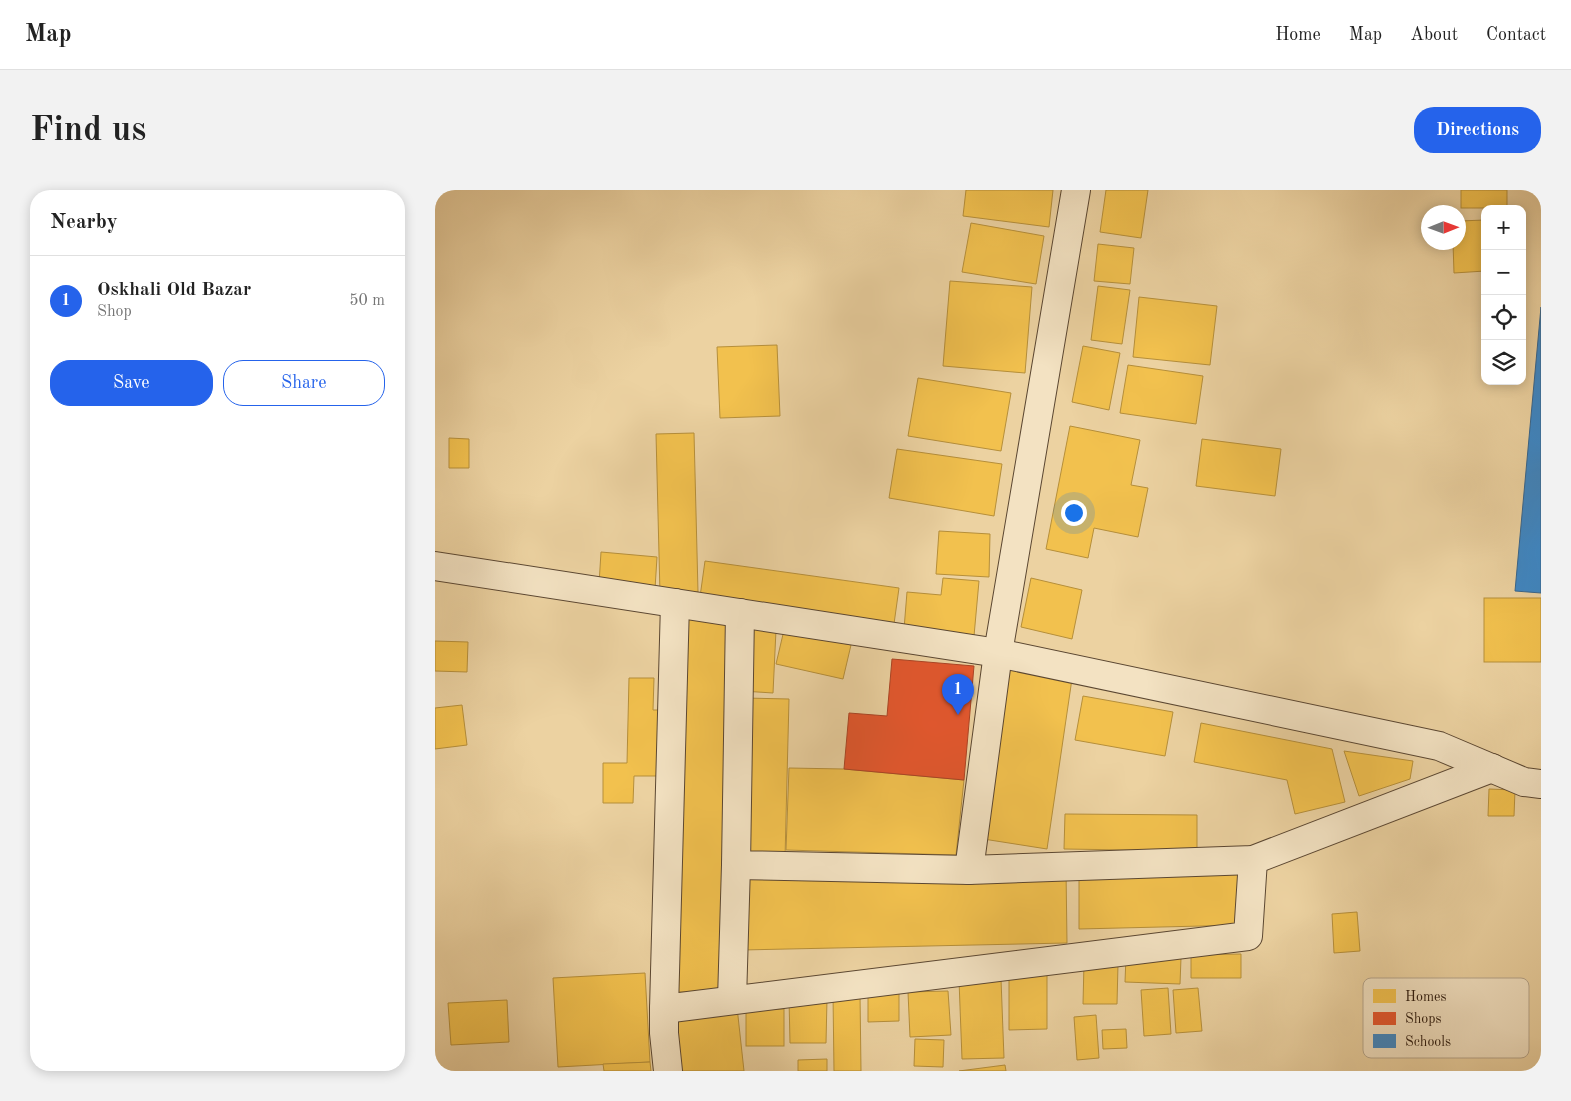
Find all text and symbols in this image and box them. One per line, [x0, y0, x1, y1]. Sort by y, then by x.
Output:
text: Map [25, 23, 72, 47]
text: Home [1275, 26, 1321, 44]
text: Map [1349, 26, 1382, 44]
text: About [1410, 26, 1458, 44]
text: Contact [1486, 26, 1546, 44]
button: Directions [1414, 107, 1541, 153]
text: Find us [30, 113, 146, 148]
north arrow [1421, 205, 1466, 250]
map controls [1481, 205, 1526, 385]
button: + [1481, 205, 1526, 250]
text: Nearby [50, 212, 118, 233]
button: − [1481, 250, 1526, 295]
text: Oskhali Old Bazar [97, 281, 251, 300]
text: 1 [61, 293, 71, 309]
text: 50 m [349, 293, 385, 309]
button: locate [1481, 295, 1526, 340]
text: Shop [97, 304, 132, 320]
button: layers [1481, 340, 1526, 385]
button: Save [50, 360, 213, 406]
button: Share [223, 360, 385, 406]
your location [1061, 500, 1087, 526]
pin: 1 [942, 674, 974, 715]
legend [1363, 978, 1529, 1058]
text: Homes [1405, 990, 1447, 1004]
text: Shops [1405, 1012, 1442, 1026]
text: Schools [1405, 1035, 1451, 1049]

